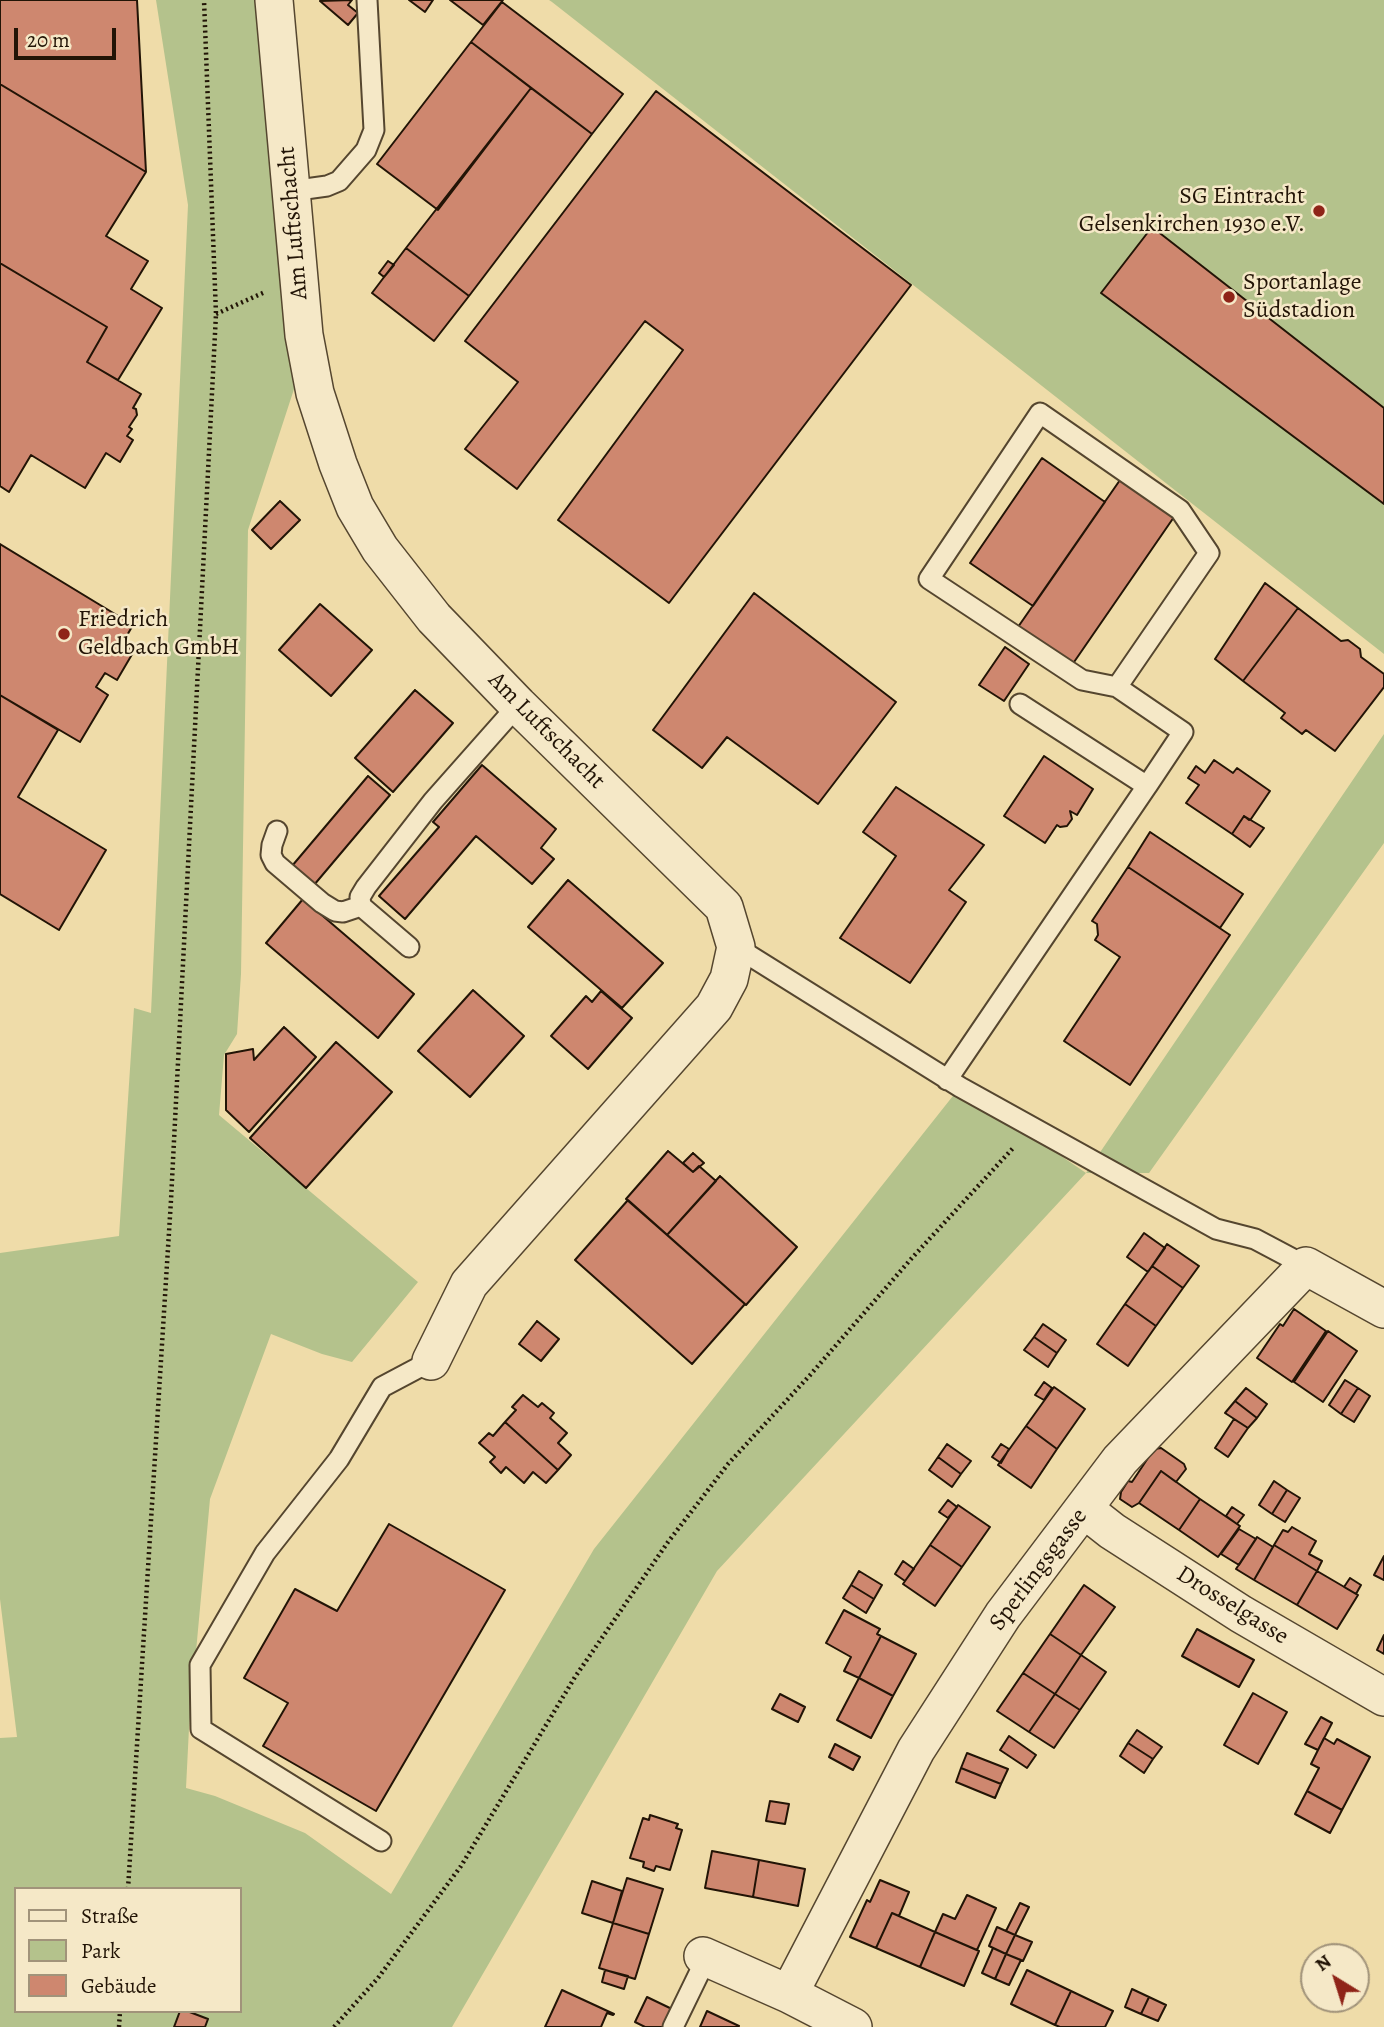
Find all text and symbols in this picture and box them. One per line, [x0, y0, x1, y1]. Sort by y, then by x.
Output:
scale bar [18, 14, 119, 58]
text: 20 m [27, 26, 70, 54]
street label: Am Luftschacht [273, 145, 315, 301]
place label: SG Eintracht Gelsenkirchen 1930 e.V. [1079, 183, 1305, 239]
marker: SG Eintracht Gelsenkirchen 1930 e.V. [1311, 203, 1327, 219]
place label: Sportanlage Südstadion [1243, 269, 1362, 325]
marker: Sportanlage Südstadion [1221, 289, 1237, 305]
place label: Friedrich Geldbach GmbH [78, 606, 239, 662]
marker: Friedrich Geldbach GmbH [56, 626, 72, 642]
street label: Am Luftschacht [481, 666, 611, 796]
street label: Sperlingsgasse [984, 1503, 1094, 1637]
street label: Drosselgasse [1171, 1560, 1293, 1652]
legend [14, 1887, 242, 2013]
text: Straße [81, 1902, 139, 1930]
text: Park [81, 1937, 120, 1965]
north arrow [1300, 1943, 1370, 2013]
text: N [1310, 1949, 1337, 1978]
text: Gebäude [81, 1972, 157, 2000]

